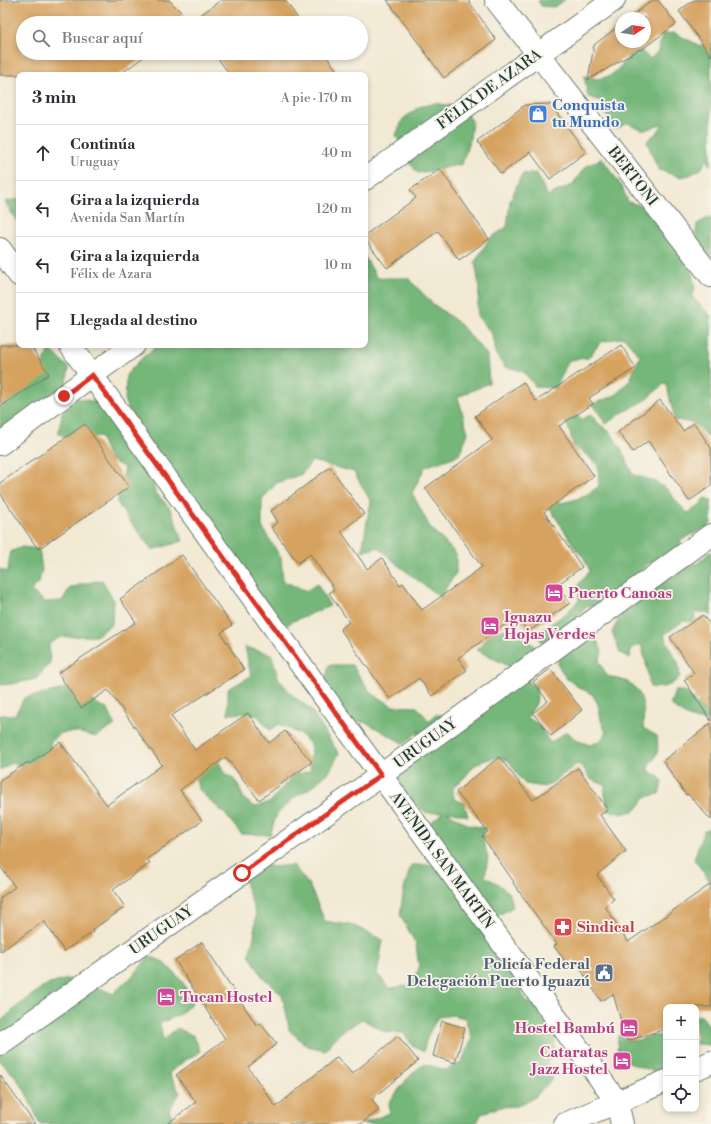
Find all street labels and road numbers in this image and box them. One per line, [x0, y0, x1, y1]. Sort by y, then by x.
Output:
street label: FÉLIX DE AZARA [433, 44, 546, 134]
street label: BERTONI [603, 142, 662, 210]
street label: URUGUAY [390, 713, 462, 773]
street label: AVENIDA SAN MARTÍN [385, 787, 499, 933]
street label: URUGUAY [126, 901, 198, 959]

